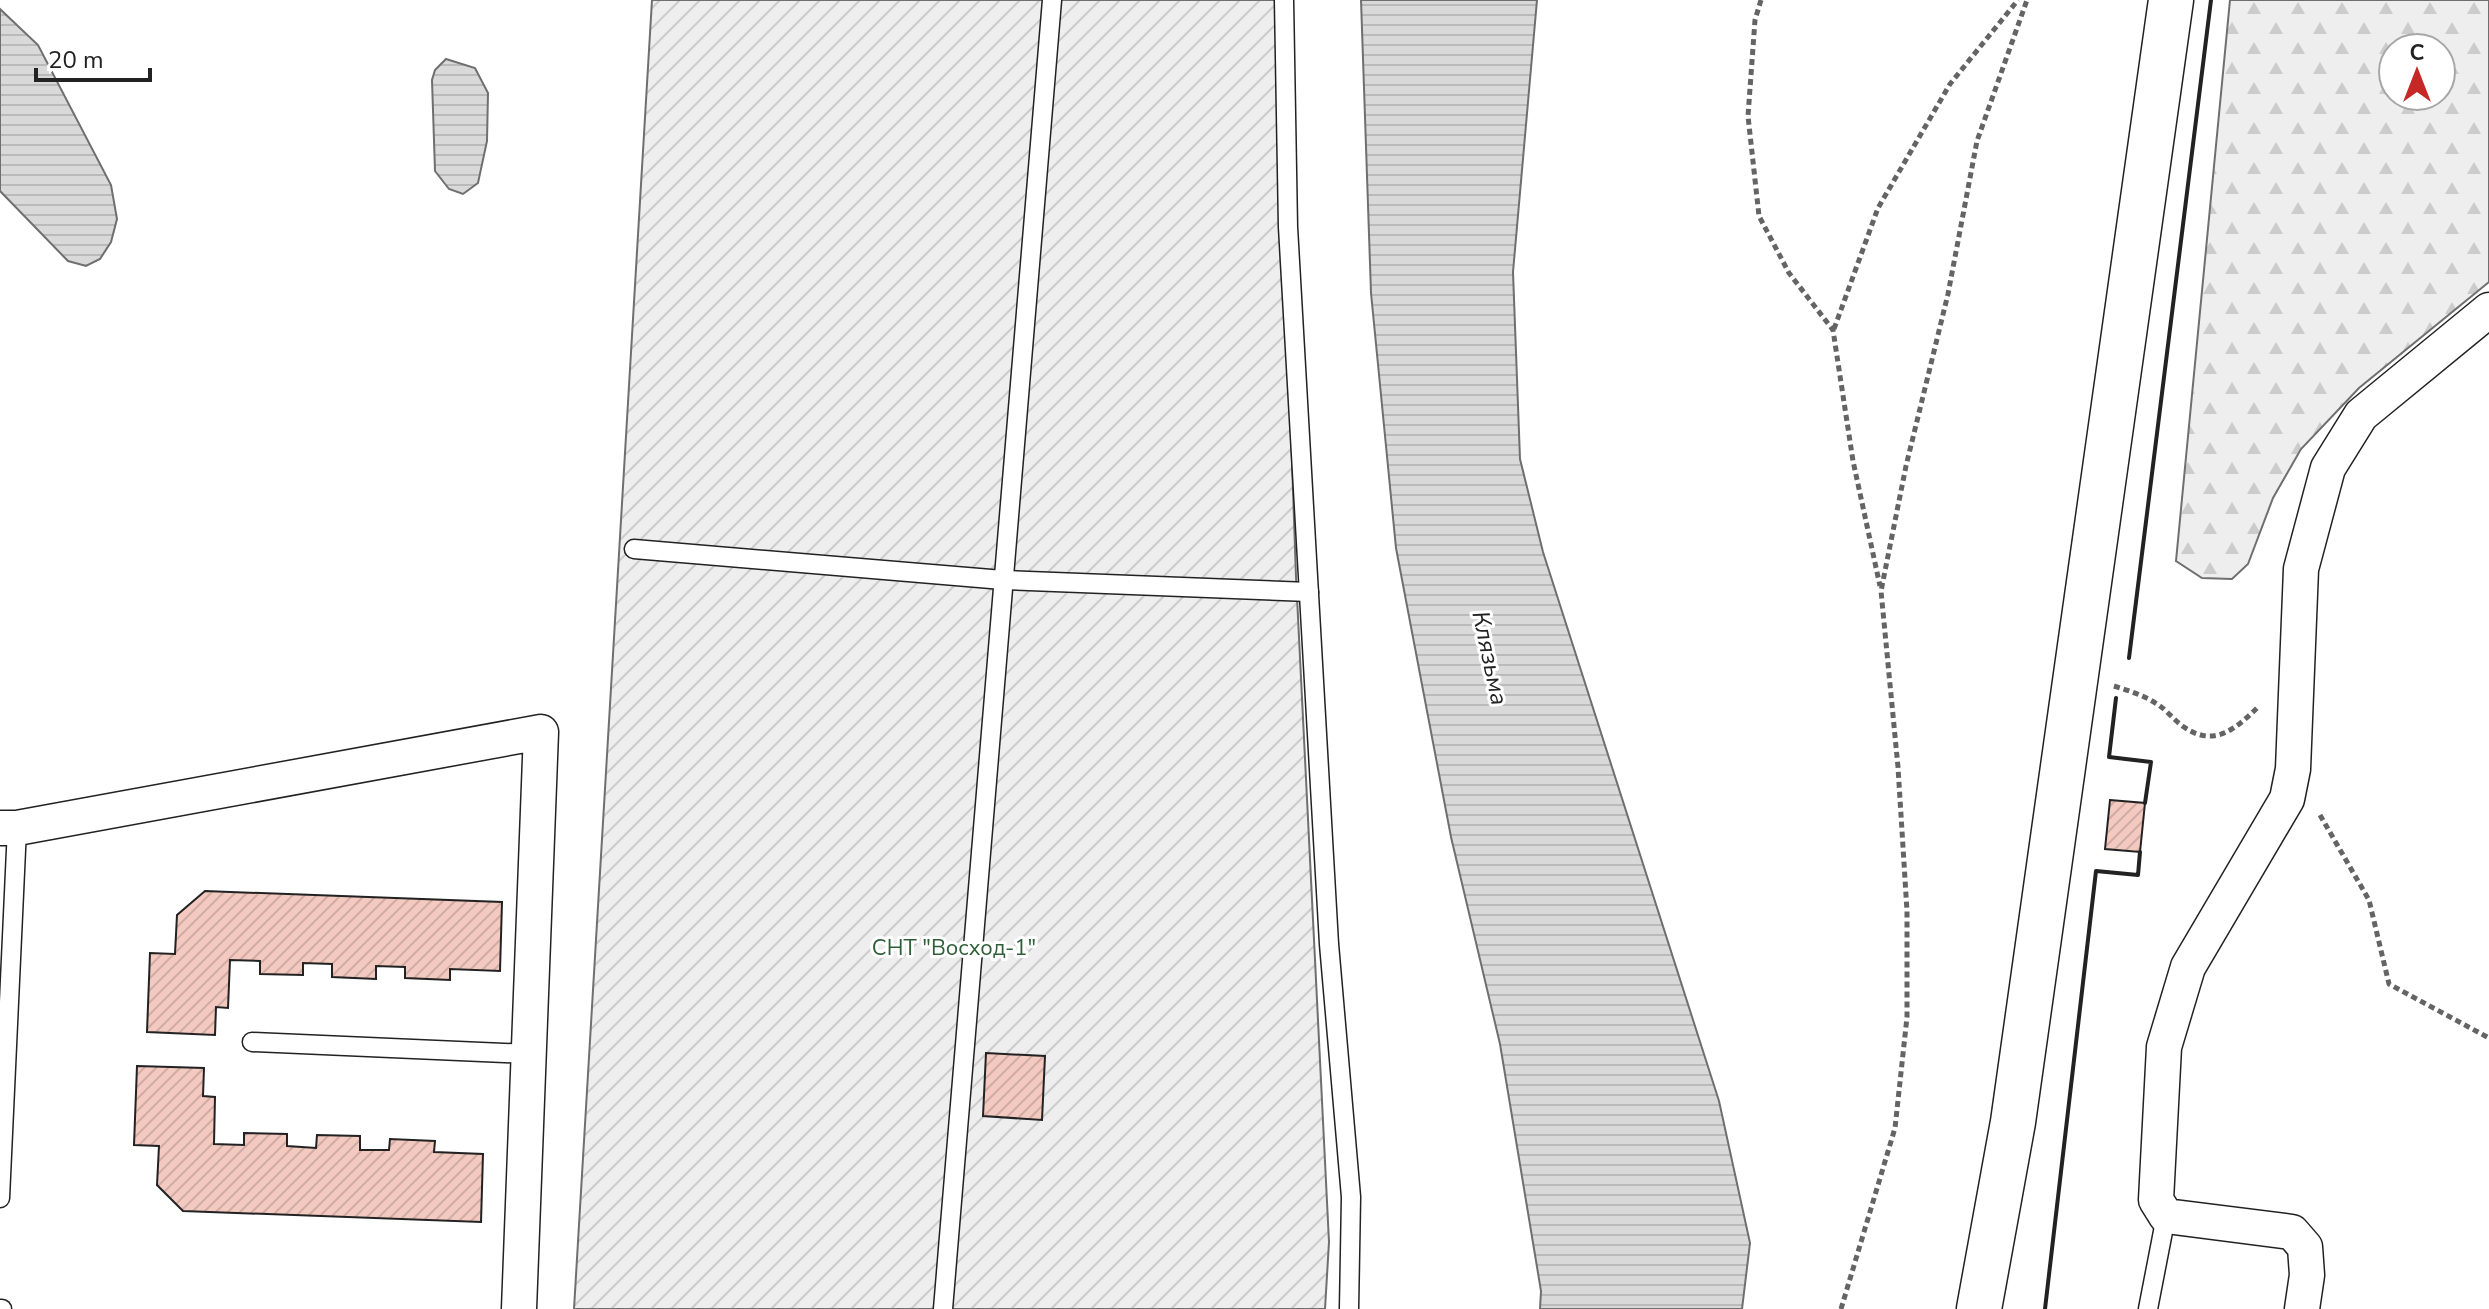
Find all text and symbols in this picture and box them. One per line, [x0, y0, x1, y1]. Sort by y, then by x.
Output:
scale bar [36, 32, 150, 82]
north arrow [2377, 32, 2457, 112]
text: С [2410, 38, 2425, 68]
text: 20 m [48, 44, 104, 76]
water label: Клязьма [1464, 608, 1516, 708]
park label: СНТ "Восход-1" [872, 933, 1036, 963]

